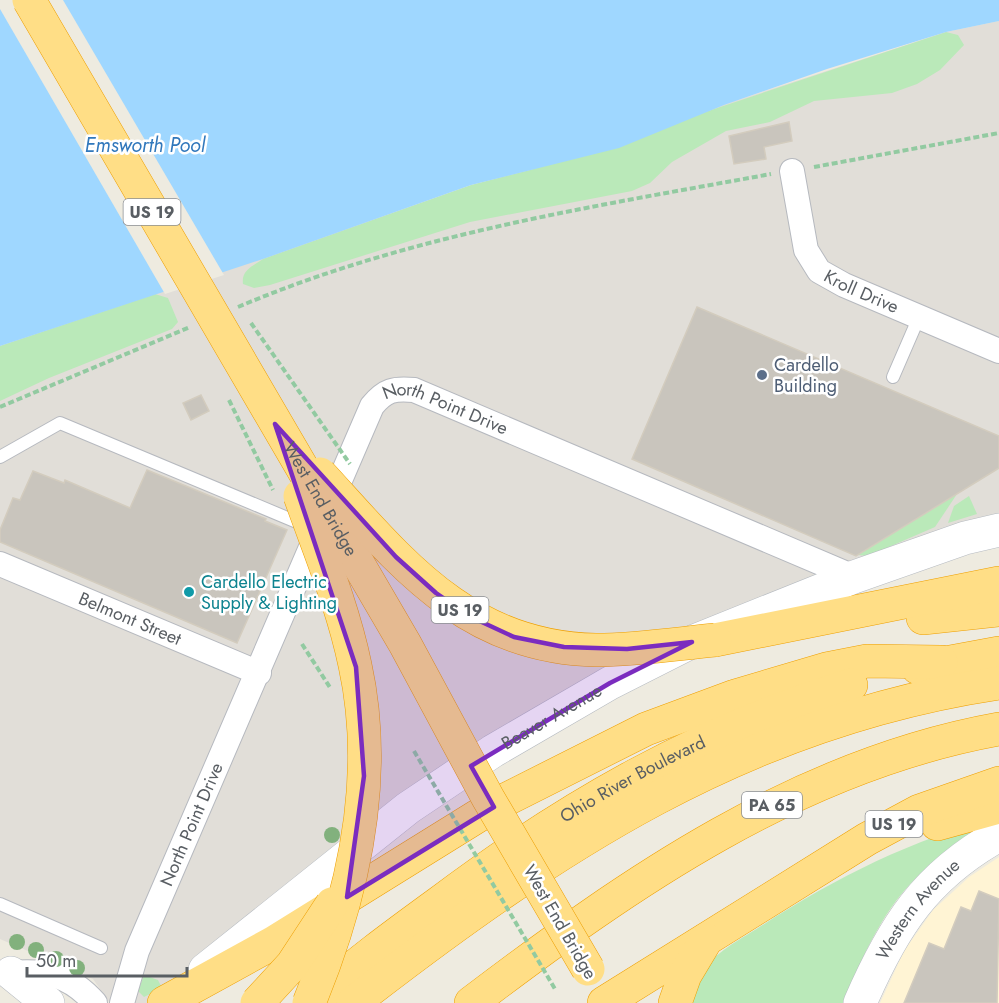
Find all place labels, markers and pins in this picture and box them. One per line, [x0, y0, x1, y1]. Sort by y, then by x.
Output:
place label: Cardello Building [774, 352, 839, 399]
marker: Cardello Building [755, 368, 769, 382]
place label: Cardello Electric Supply & Lighting [201, 569, 337, 616]
marker: Cardello Electric Supply & Lighting [182, 585, 196, 599]

